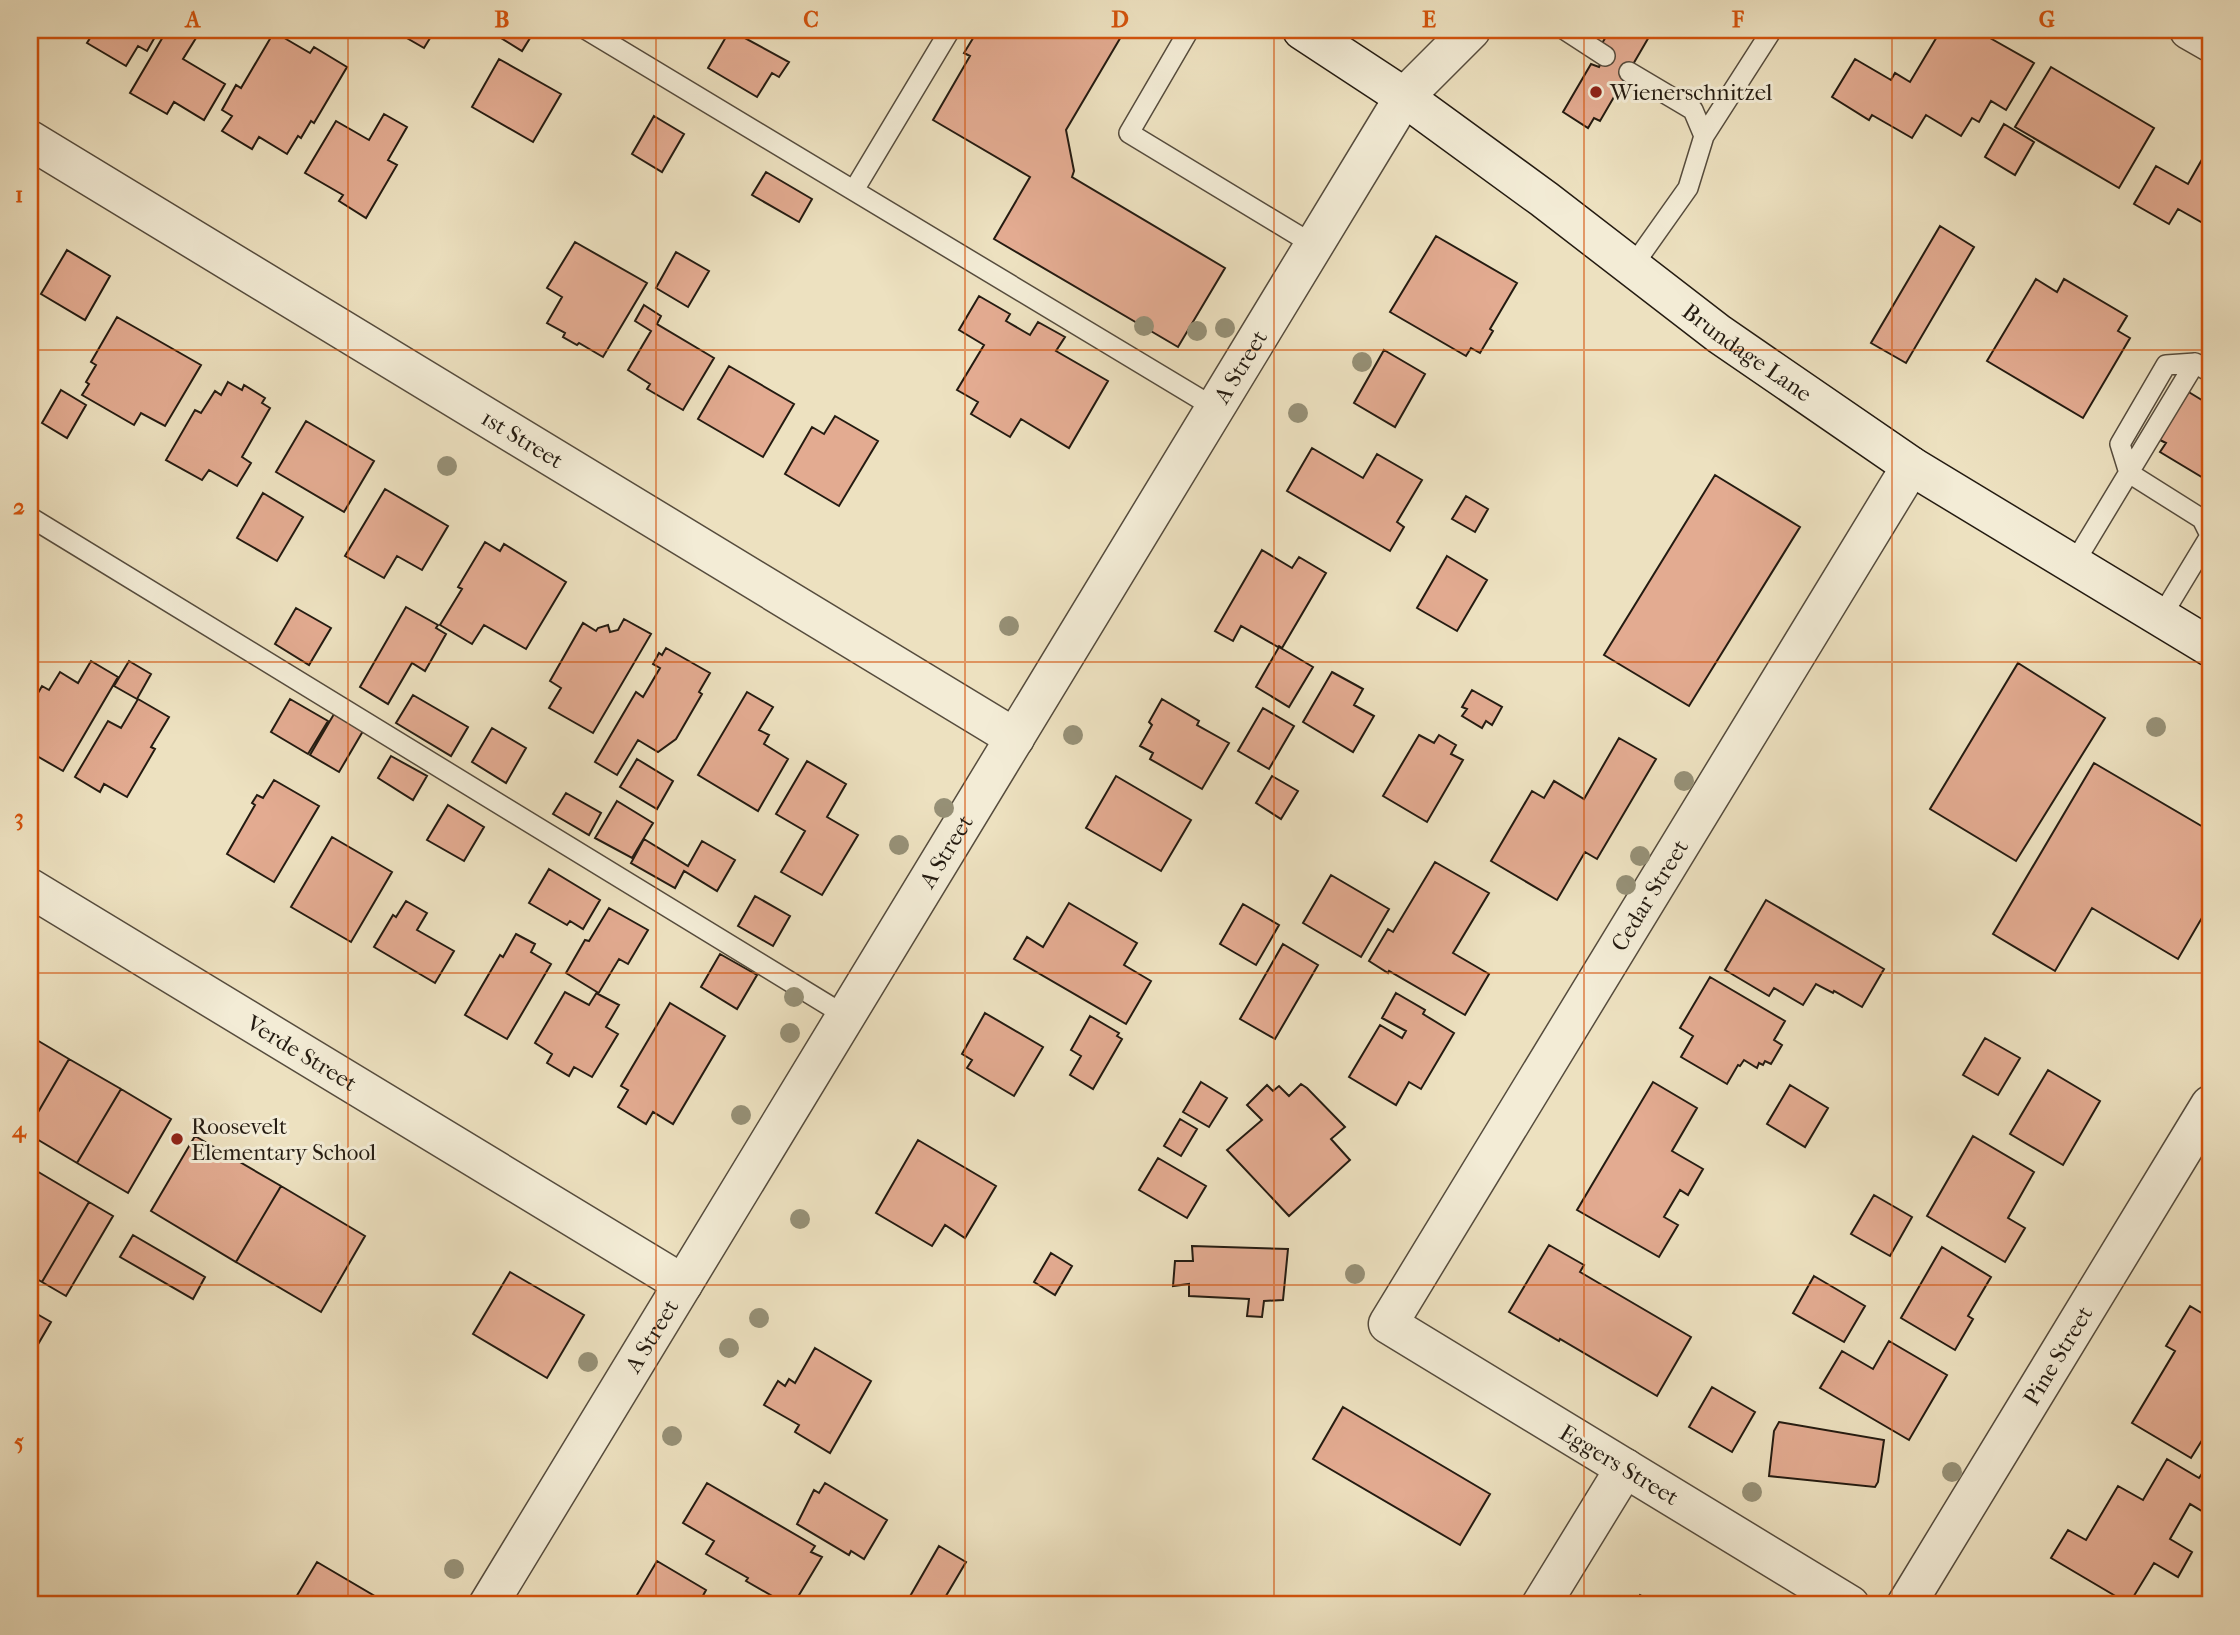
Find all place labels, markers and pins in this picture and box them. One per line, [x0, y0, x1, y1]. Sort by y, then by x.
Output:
place label: Wienerschnitzel [1609, 79, 1773, 106]
marker: Wienerschnitzel [1588, 84, 1604, 100]
place label: Roosevelt Elementary School [191, 1113, 377, 1166]
marker: Roosevelt Elementary School [169, 1131, 185, 1147]

